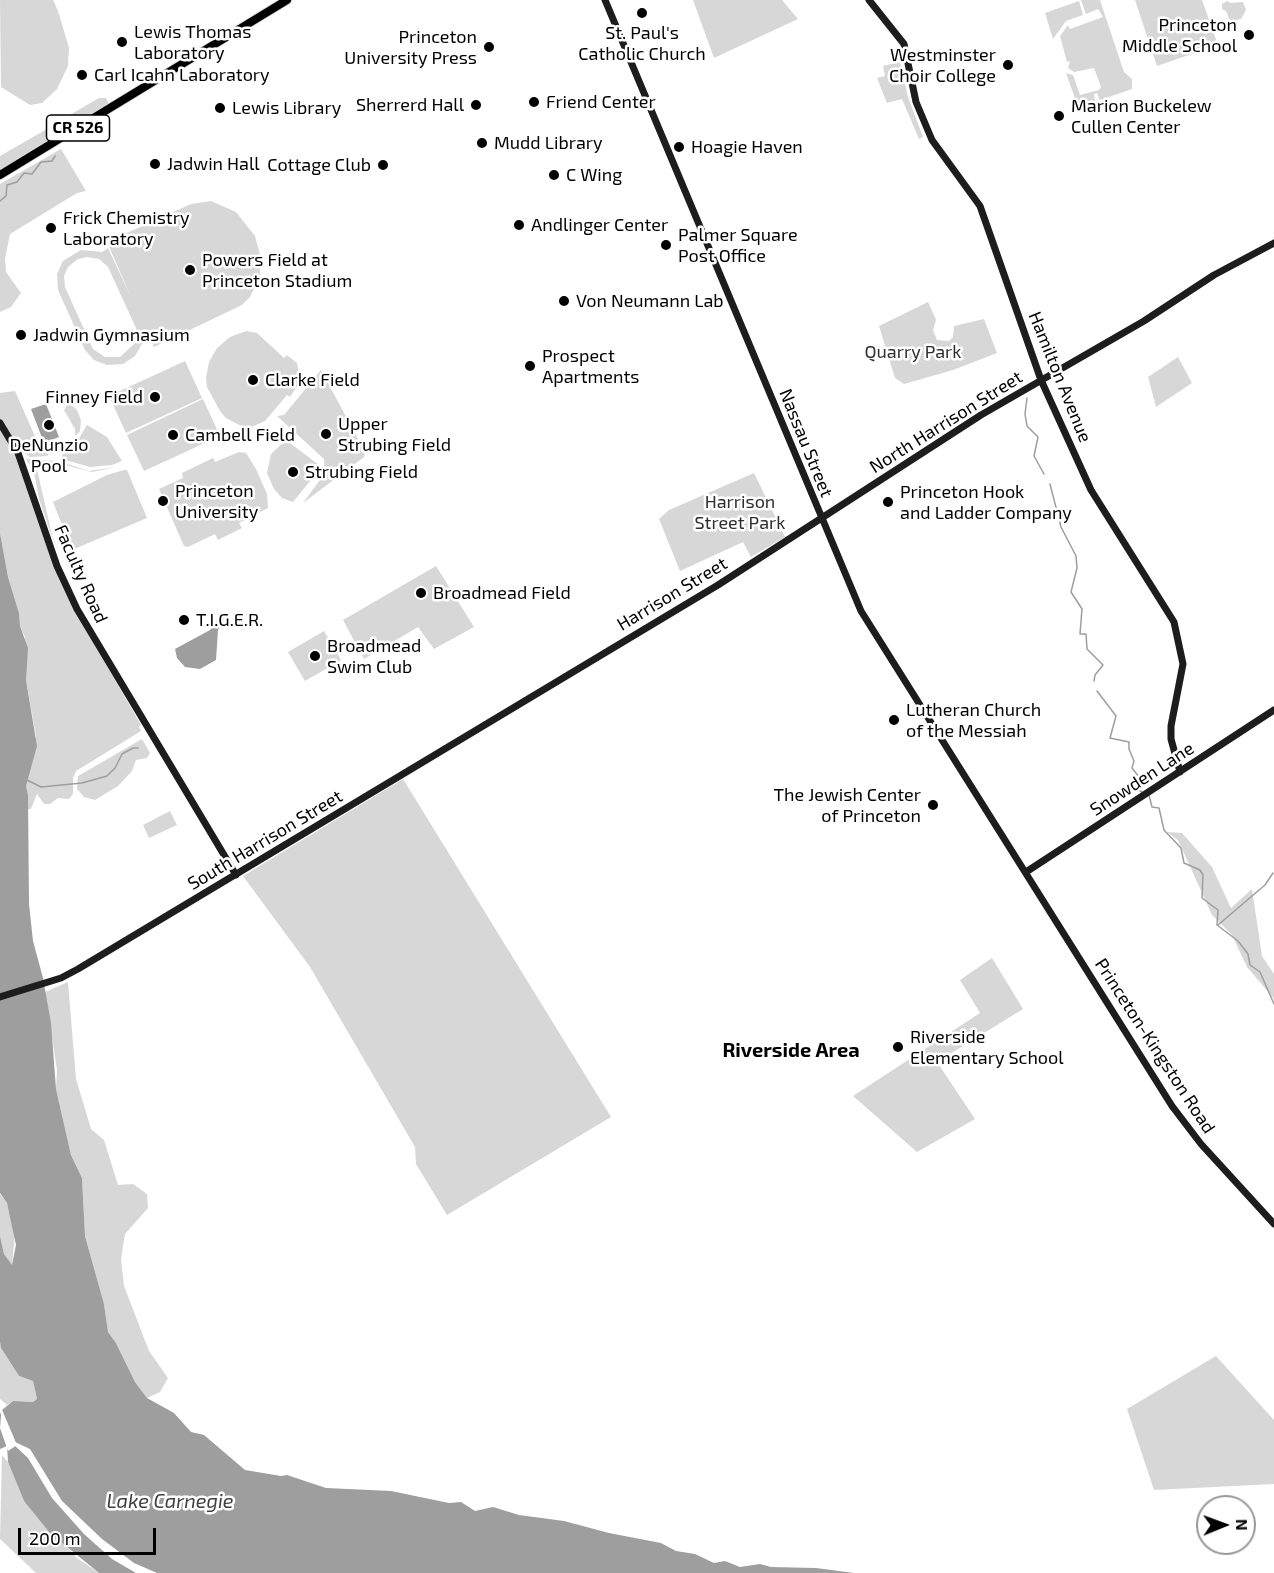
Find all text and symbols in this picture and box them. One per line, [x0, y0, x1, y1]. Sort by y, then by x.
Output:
marker: St. Paul's Catholic Church [635, 6, 649, 20]
place label: Princeton Middle School [1122, 14, 1237, 57]
place label: Lewis Thomas Laboratory [134, 21, 251, 63]
place label: St. Paul's Catholic Church [578, 22, 706, 64]
place label: Princeton University Press [344, 26, 477, 68]
marker: Princeton Middle School [1242, 28, 1256, 42]
marker: Lewis Thomas Laboratory [115, 35, 129, 49]
marker: Princeton University Press [482, 40, 496, 54]
place label: Westminster Choir College [889, 44, 996, 86]
marker: Westminster Choir College [1001, 58, 1015, 72]
place label: Carl Icahn Laboratory [94, 64, 270, 86]
marker: Carl Icahn Laboratory [75, 68, 89, 82]
place label: Friend Center [546, 91, 656, 113]
place label: Sherrerd Hall [356, 94, 464, 116]
marker: Friend Center [527, 95, 541, 109]
place label: Marion Buckelew Cullen Center [1071, 95, 1212, 138]
place label: Lewis Library [232, 97, 341, 119]
marker: Sherrerd Hall [469, 98, 483, 112]
marker: Lewis Library [213, 101, 227, 115]
marker: Marion Buckelew Cullen Center [1052, 109, 1066, 123]
road number: CR 526 [46, 115, 110, 141]
place label: Mudd Library [494, 132, 603, 154]
marker: Mudd Library [475, 136, 489, 150]
place label: Hoagie Haven [691, 136, 803, 158]
marker: Hoagie Haven [672, 140, 686, 154]
place label: Jadwin Hall [167, 153, 260, 175]
place label: Cottage Club [267, 154, 371, 176]
marker: Jadwin Hall [148, 157, 162, 171]
marker: Cottage Club [376, 158, 390, 172]
place label: C Wing [566, 164, 622, 186]
marker: C Wing [547, 168, 561, 182]
place label: Frick Chemistry Laboratory [63, 207, 189, 250]
place label: Andlinger Center [531, 214, 668, 236]
marker: Andlinger Center [512, 218, 526, 232]
marker: Frick Chemistry Laboratory [44, 221, 58, 235]
place label: Palmer Square Post Office [678, 224, 798, 266]
marker: Palmer Square Post Office [659, 238, 673, 252]
place label: Powers Field at Princeton Stadium [202, 249, 352, 292]
marker: Powers Field at Princeton Stadium [183, 263, 197, 277]
place label: Von Neumann Lab [576, 290, 724, 312]
marker: Von Neumann Lab [557, 294, 571, 308]
street label: Hamilton Avenue [1024, 308, 1096, 446]
place label: Jadwin Gymnasium [33, 324, 190, 346]
marker: Jadwin Gymnasium [14, 328, 28, 342]
park label: Quarry Park [865, 341, 961, 363]
place label: Prospect Apartments [542, 345, 639, 388]
marker: Prospect Apartments [523, 359, 537, 373]
street label: North Harrison Street [866, 366, 1026, 478]
place label: Clarke Field [265, 369, 360, 391]
marker: Clarke Field [246, 373, 260, 387]
place label: Finney Field [45, 386, 143, 408]
street label: Nassau Street [774, 386, 838, 500]
marker: Finney Field [148, 390, 162, 404]
place label: Upper Strubing Field [338, 413, 451, 456]
marker: DeNunzio Pool [42, 418, 56, 432]
place label: Cambell Field [185, 424, 295, 446]
marker: Upper Strubing Field [319, 427, 333, 441]
marker: Cambell Field [166, 428, 180, 442]
place label: DeNunzio Pool [10, 434, 88, 476]
place label: Strubing Field [305, 461, 418, 483]
marker: Strubing Field [286, 465, 300, 479]
place label: Princeton University [175, 480, 258, 522]
place label: Princeton Hook and Ladder Company [900, 481, 1072, 524]
park label: Harrison Street Park [695, 491, 785, 534]
marker: Princeton University [156, 494, 170, 508]
marker: Princeton Hook and Ladder Company [881, 495, 895, 509]
street label: Faculty Road [50, 522, 112, 626]
street label: Harrison Street [613, 553, 731, 635]
place label: Broadmead Field [433, 582, 571, 604]
marker: Broadmead Field [414, 586, 428, 600]
place label: T.I.G.E.R. [196, 609, 263, 631]
marker: T.I.G.E.R. [177, 613, 191, 627]
place label: Broadmead Swim Club [327, 635, 421, 678]
marker: Broadmead Swim Club [308, 649, 322, 663]
place label: Lutheran Church of the Messiah [906, 699, 1041, 742]
marker: Lutheran Church of the Messiah [887, 713, 901, 727]
street label: Snowden Lane [1086, 737, 1198, 821]
place label: The Jewish Center of Princeton [774, 784, 921, 826]
street label: South Harrison Street [184, 785, 346, 895]
marker: The Jewish Center of Princeton [926, 798, 940, 812]
street label: Princeton-Kingston Road [1090, 954, 1220, 1138]
place label: Riverside Elementary School [910, 1026, 1064, 1068]
district label: Riverside Area [722, 1038, 860, 1062]
marker: Riverside Elementary School [891, 1040, 905, 1054]
water label: Lake Carnegie [106, 1489, 234, 1513]
north arrow [1196, 1495, 1256, 1555]
scale bar [21, 1516, 159, 1554]
text: N [1233, 1519, 1252, 1531]
text: 200 m [29, 1527, 81, 1549]

